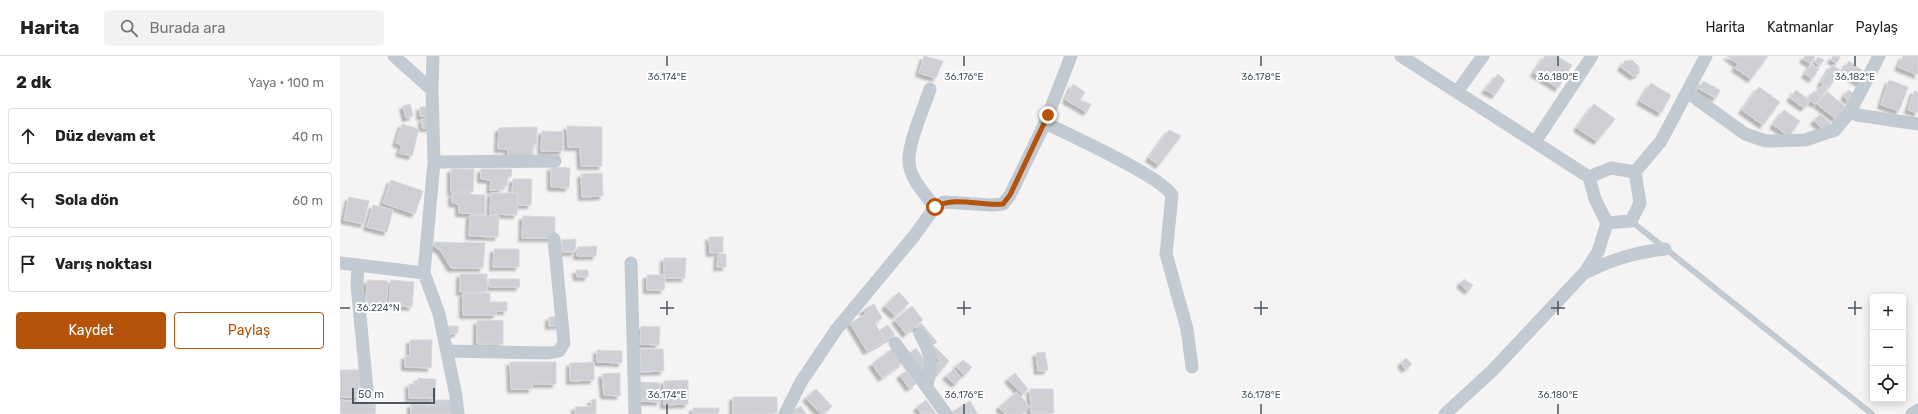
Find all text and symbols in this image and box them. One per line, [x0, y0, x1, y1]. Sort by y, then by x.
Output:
search box [104, 10, 384, 46]
text: Harita [20, 16, 80, 39]
icon: search [118, 17, 140, 39]
text: Burada ara [150, 19, 225, 37]
text: Harita [1705, 19, 1745, 36]
text: Katmanlar [1767, 19, 1834, 36]
text: Paylaş [1856, 19, 1898, 36]
text: 36.174°E [647, 71, 687, 83]
text: 36.176°E [945, 71, 983, 83]
text: 36.178°E [1241, 71, 1281, 83]
text: 36.180°E [1538, 71, 1578, 83]
text: 36.182°E [1835, 71, 1875, 83]
text: 2 dk [16, 72, 51, 92]
text: Yaya · 100 m [248, 75, 324, 90]
route end [1039, 106, 1057, 124]
icon: ahead [17, 125, 39, 147]
text: Düz devam et [55, 127, 155, 145]
text: 40 m [292, 129, 323, 144]
icon: left [17, 189, 39, 211]
text: Sola dön [55, 191, 119, 209]
text: 60 m [292, 193, 323, 208]
route start [926, 198, 944, 216]
icon: arrive [17, 253, 39, 275]
text: Varış noktası [55, 255, 152, 273]
map controls [1870, 294, 1906, 402]
button: + [1870, 294, 1906, 330]
text: 36.224°N [356, 302, 400, 314]
button: Kaydet [16, 312, 166, 349]
button: Paylaş [174, 312, 324, 349]
button: − [1870, 330, 1906, 366]
button: locate [1870, 366, 1906, 402]
scale bar [352, 386, 435, 405]
text: 50 m [358, 388, 384, 401]
text: 36.174°E [647, 389, 687, 401]
text: 36.176°E [945, 389, 983, 401]
text: 36.178°E [1241, 389, 1281, 401]
text: 36.180°E [1538, 389, 1578, 401]

